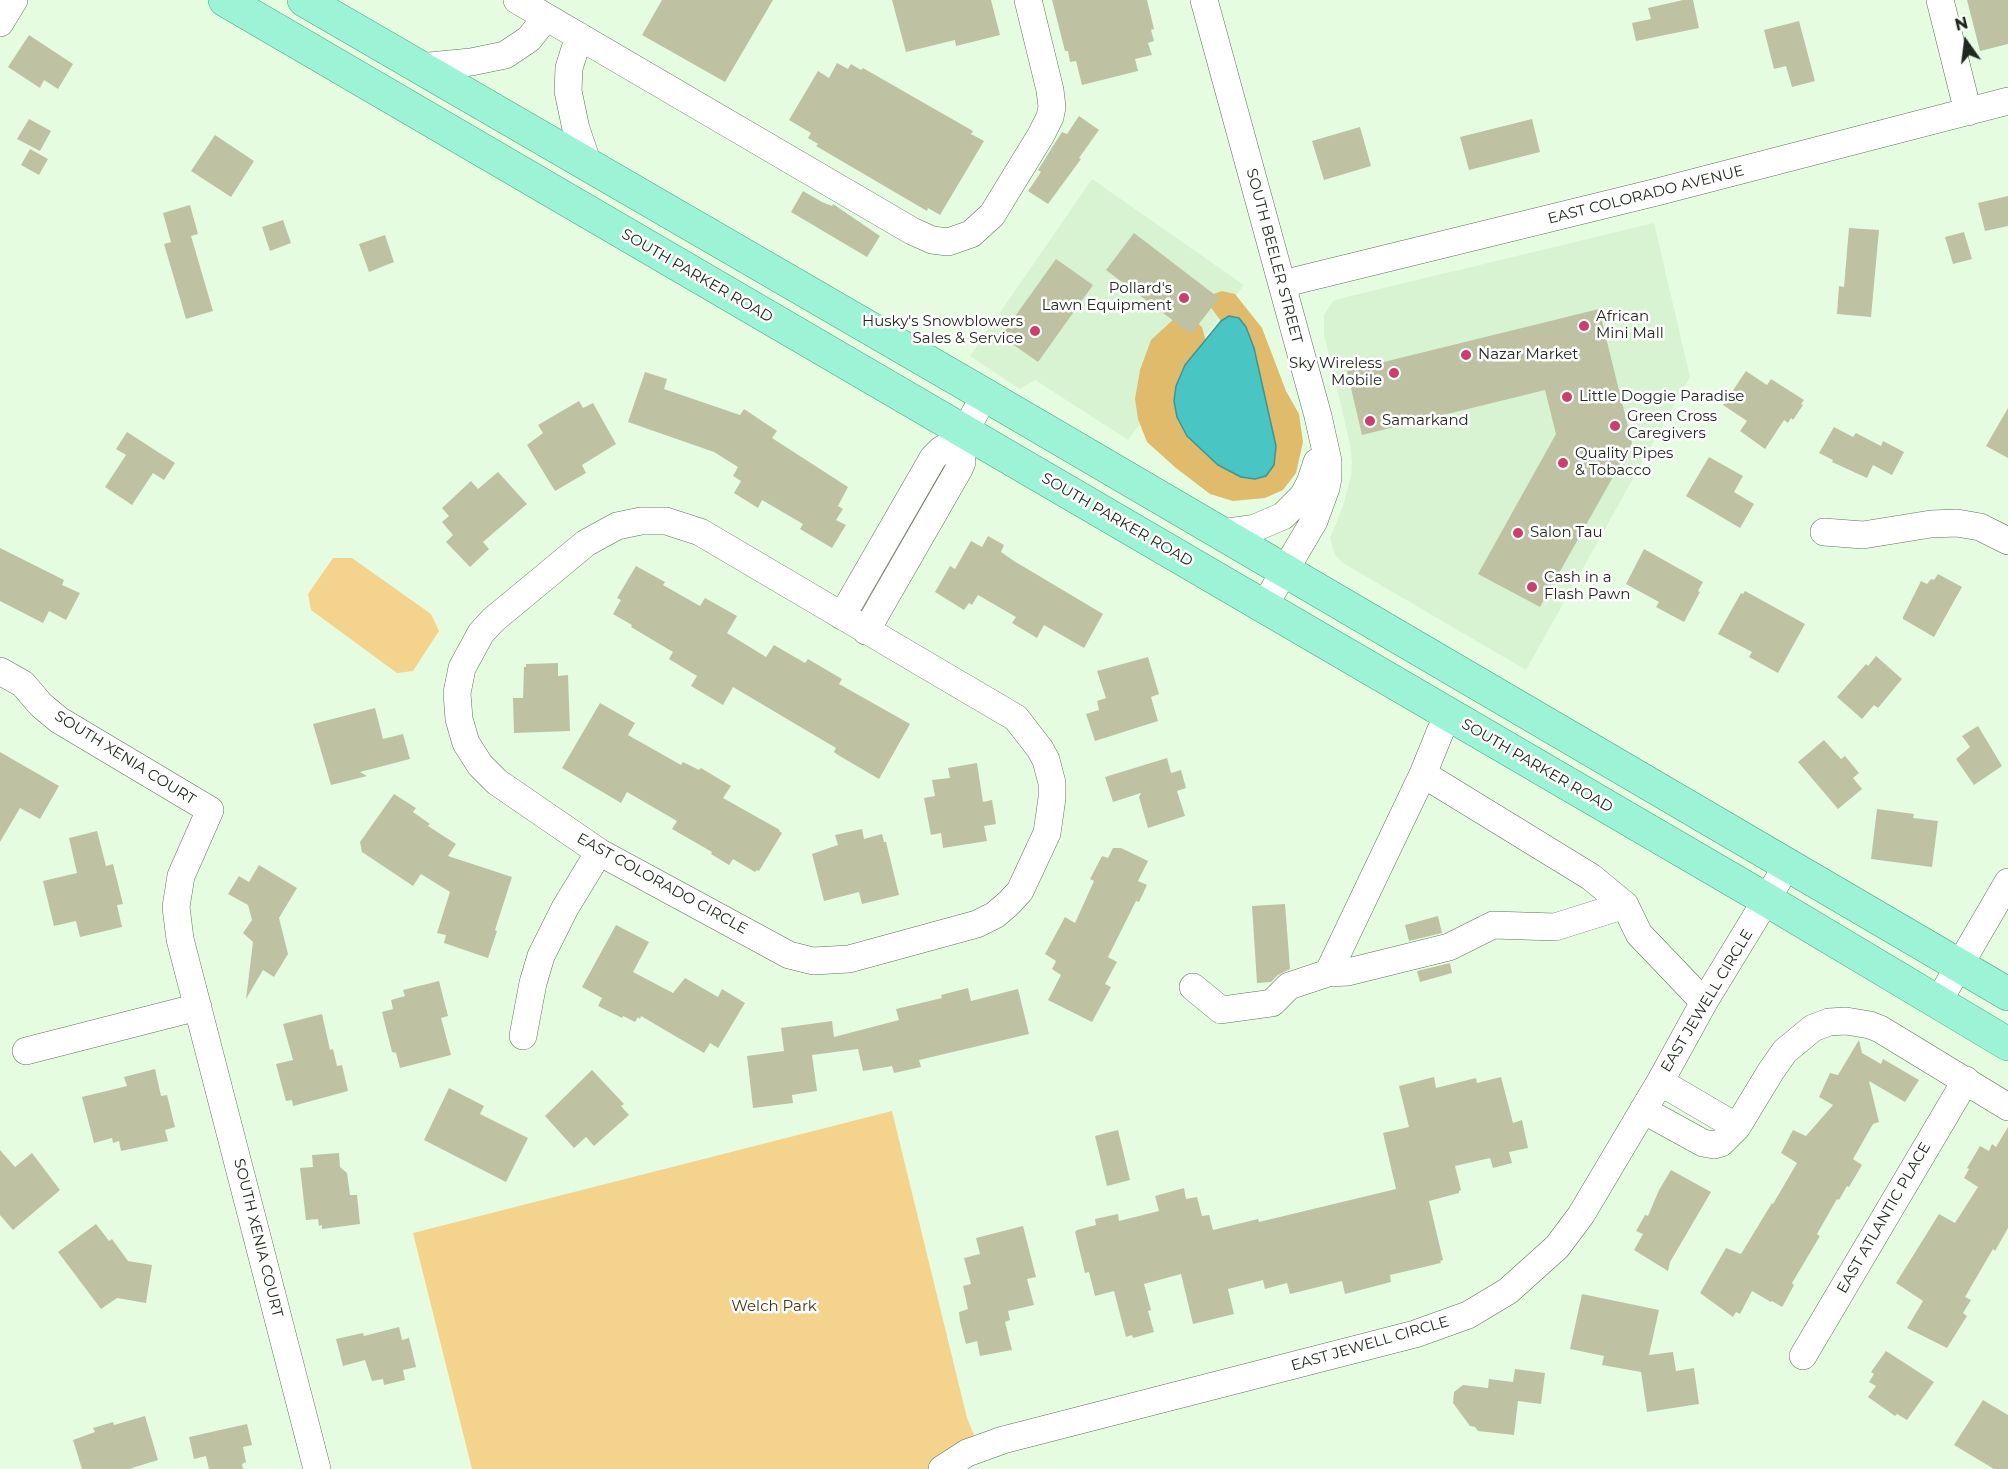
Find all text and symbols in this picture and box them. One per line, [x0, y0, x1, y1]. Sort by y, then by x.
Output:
north arrow [1936, 12, 1996, 72]
text: N [1953, 13, 1970, 35]
street label: EAST COLORADO AVENUE [1546, 162, 1746, 228]
street label: SOUTH BEELER STREET [1242, 167, 1306, 345]
street label: SOUTH PARKER ROAD [618, 225, 776, 327]
place label: Pollard's Lawn Equipment [1042, 280, 1172, 315]
marker: Pollard's Lawn Equipment [1177, 291, 1191, 305]
place label: African Mini Mall [1596, 308, 1664, 343]
place label: Husky's Snowblowers Sales & Service [862, 313, 1023, 348]
marker: African Mini Mall [1577, 319, 1591, 333]
marker: Husky's Snowblowers Sales & Service [1028, 324, 1042, 338]
place label: Nazar Market [1478, 346, 1578, 364]
marker: Nazar Market [1459, 348, 1473, 362]
place label: Sky Wireless Mobile [1289, 355, 1382, 390]
marker: Sky Wireless Mobile [1387, 366, 1401, 380]
place label: Little Doggie Paradise [1579, 388, 1744, 406]
marker: Little Doggie Paradise [1560, 390, 1574, 404]
place label: Green Cross Caregivers [1627, 408, 1717, 443]
place label: Samarkand [1382, 412, 1469, 430]
marker: Samarkand [1363, 414, 1377, 428]
marker: Green Cross Caregivers [1608, 419, 1622, 433]
place label: Quality Pipes & Tobacco [1575, 445, 1673, 480]
marker: Quality Pipes & Tobacco [1556, 456, 1570, 470]
street label: SOUTH PARKER ROAD [1038, 469, 1196, 571]
place label: Salon Tau [1530, 524, 1603, 542]
marker: Salon Tau [1511, 526, 1525, 540]
place label: Cash in a Flash Pawn [1544, 569, 1630, 604]
marker: Cash in a Flash Pawn [1525, 580, 1539, 594]
street label: SOUTH XENIA COURT [51, 707, 199, 809]
street label: SOUTH PARKER ROAD [1458, 715, 1616, 817]
street label: EAST COLORADO CIRCLE [574, 830, 750, 938]
street label: EAST JEWELL CIRCLE [1657, 926, 1757, 1076]
street label: EAST ATLANTIC PLACE [1833, 1139, 1935, 1297]
street label: SOUTH XENIA COURT [230, 1157, 286, 1319]
park label: Welch Park [731, 1298, 817, 1316]
street label: EAST JEWELL CIRCLE [1289, 1313, 1451, 1375]

